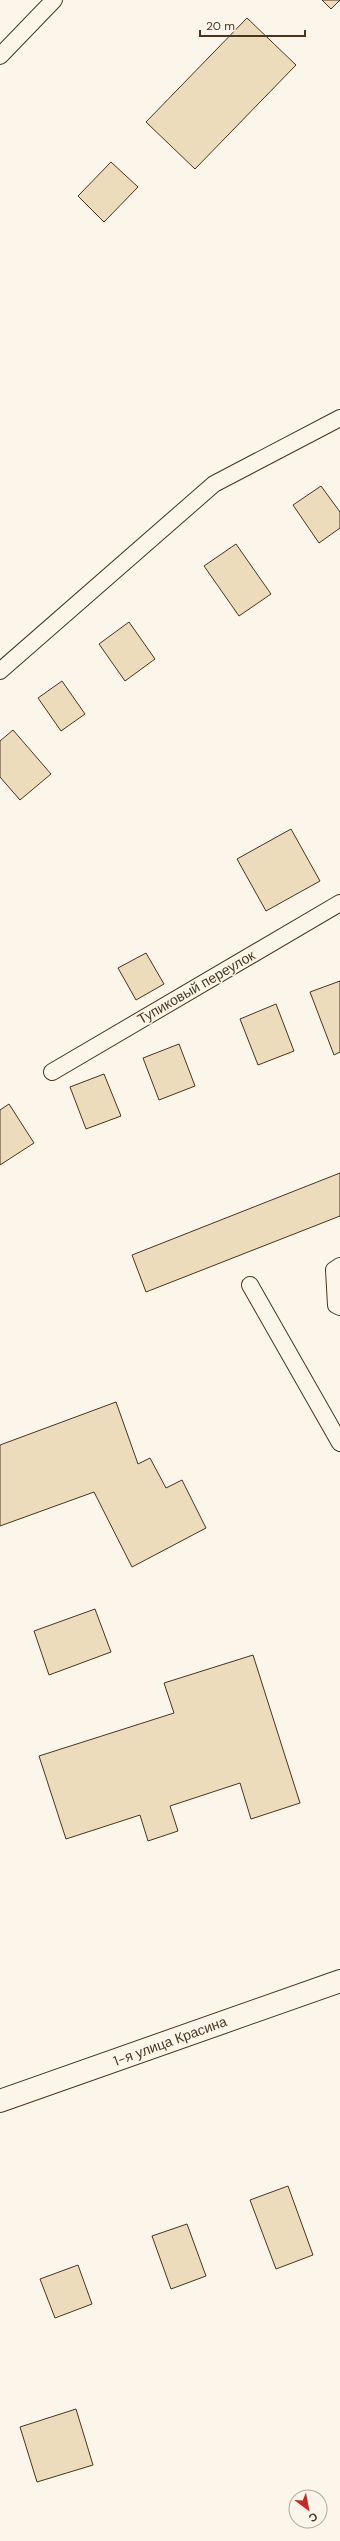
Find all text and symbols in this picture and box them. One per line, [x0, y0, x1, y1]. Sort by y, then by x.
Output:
scale bar [200, 12, 305, 38]
text: 20 m [206, 18, 235, 34]
street label: Тупиковый переулок [134, 946, 259, 1028]
street label: 1-я улица Красина [111, 2012, 229, 2070]
north arrow [288, 2489, 328, 2529]
text: С [306, 2509, 320, 2526]

